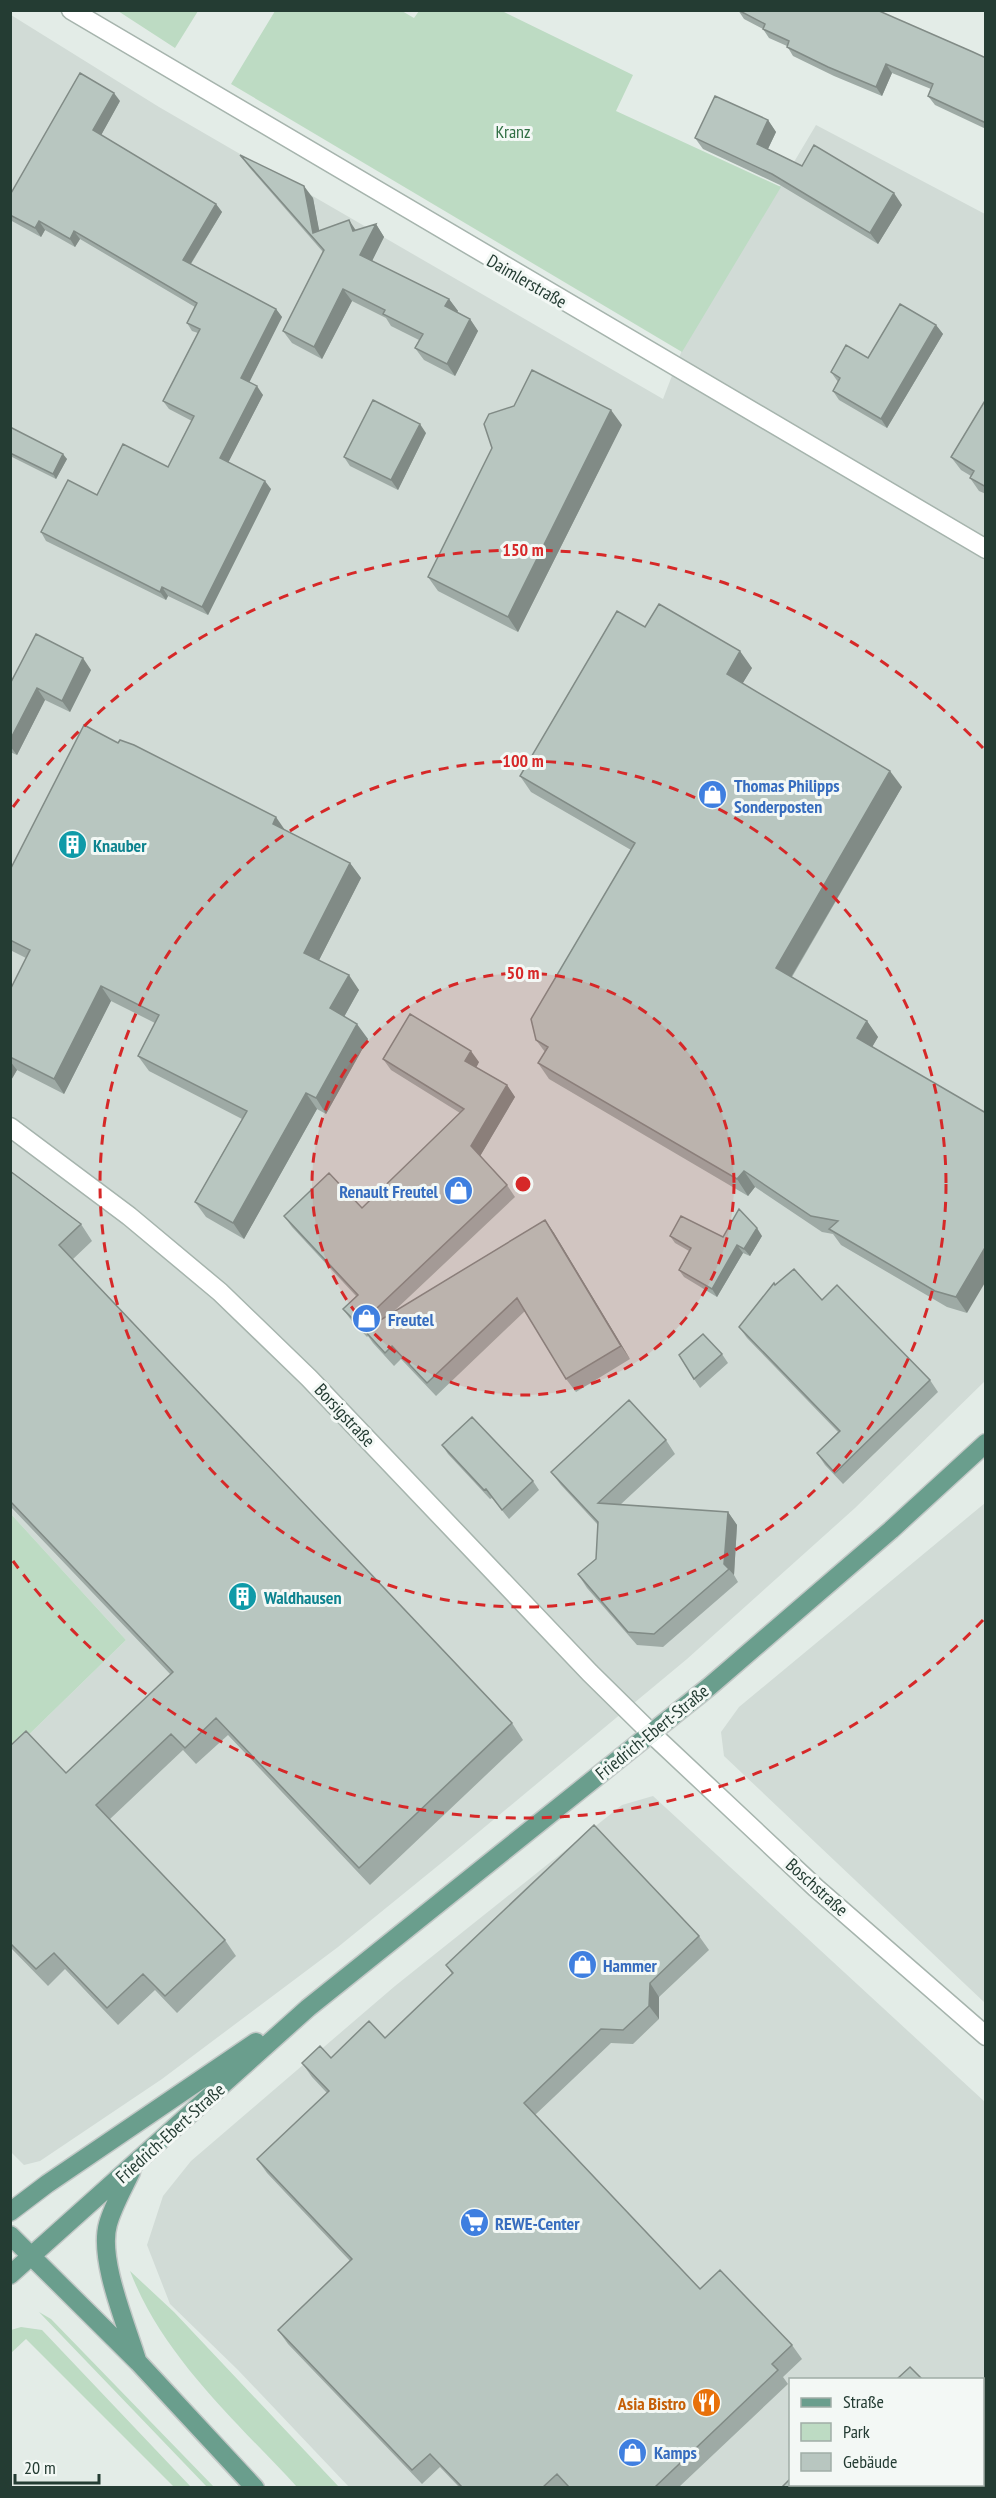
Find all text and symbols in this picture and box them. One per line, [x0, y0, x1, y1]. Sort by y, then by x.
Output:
park label: Kranz [495, 120, 531, 143]
street label: Daimlerstraße [483, 249, 571, 313]
text: 150 m [502, 538, 544, 561]
text: 100 m [502, 749, 544, 772]
place label: Thomas Philipps Sonderposten [734, 774, 840, 818]
shop icon: Thomas Philipps Sonderposten [697, 779, 729, 811]
building icon: Knauber [56, 829, 88, 861]
place label: Knauber [93, 834, 147, 857]
text: 50 m [507, 961, 539, 984]
centre of rings [513, 1174, 533, 1194]
shop icon: Renault Freutel [443, 1175, 475, 1207]
place label: Renault Freutel [339, 1180, 439, 1203]
shop icon: Freutel [351, 1303, 383, 1335]
place label: Freutel [388, 1308, 434, 1331]
street label: Borsigstraße [310, 1379, 380, 1451]
building icon: Waldhausen [227, 1581, 259, 1613]
place label: Waldhausen [263, 1586, 342, 1609]
street label: Friedrich-Ebert-Straße [591, 1679, 713, 1785]
street label: Boschstraße [781, 1853, 853, 1921]
shop icon: Hammer [566, 1949, 598, 1981]
place label: Hammer [603, 1954, 658, 1977]
street label: Friedrich-Ebert-Straße [111, 2078, 229, 2188]
supermarket icon: REWE-Center [458, 2207, 490, 2239]
place label: REWE-Center [495, 2212, 580, 2235]
legend [789, 2378, 984, 2486]
restaurant icon: Asia Bistro [691, 2387, 723, 2419]
text: Straße [843, 2390, 884, 2413]
place label: Asia Bistro [617, 2392, 686, 2415]
text: Park [843, 2420, 870, 2443]
shop icon: Kamps [617, 2436, 649, 2468]
place label: Kamps [654, 2441, 697, 2464]
scale bar [15, 2447, 99, 2485]
text: Gebäude [843, 2450, 897, 2473]
text: 20 m [24, 2456, 56, 2479]

